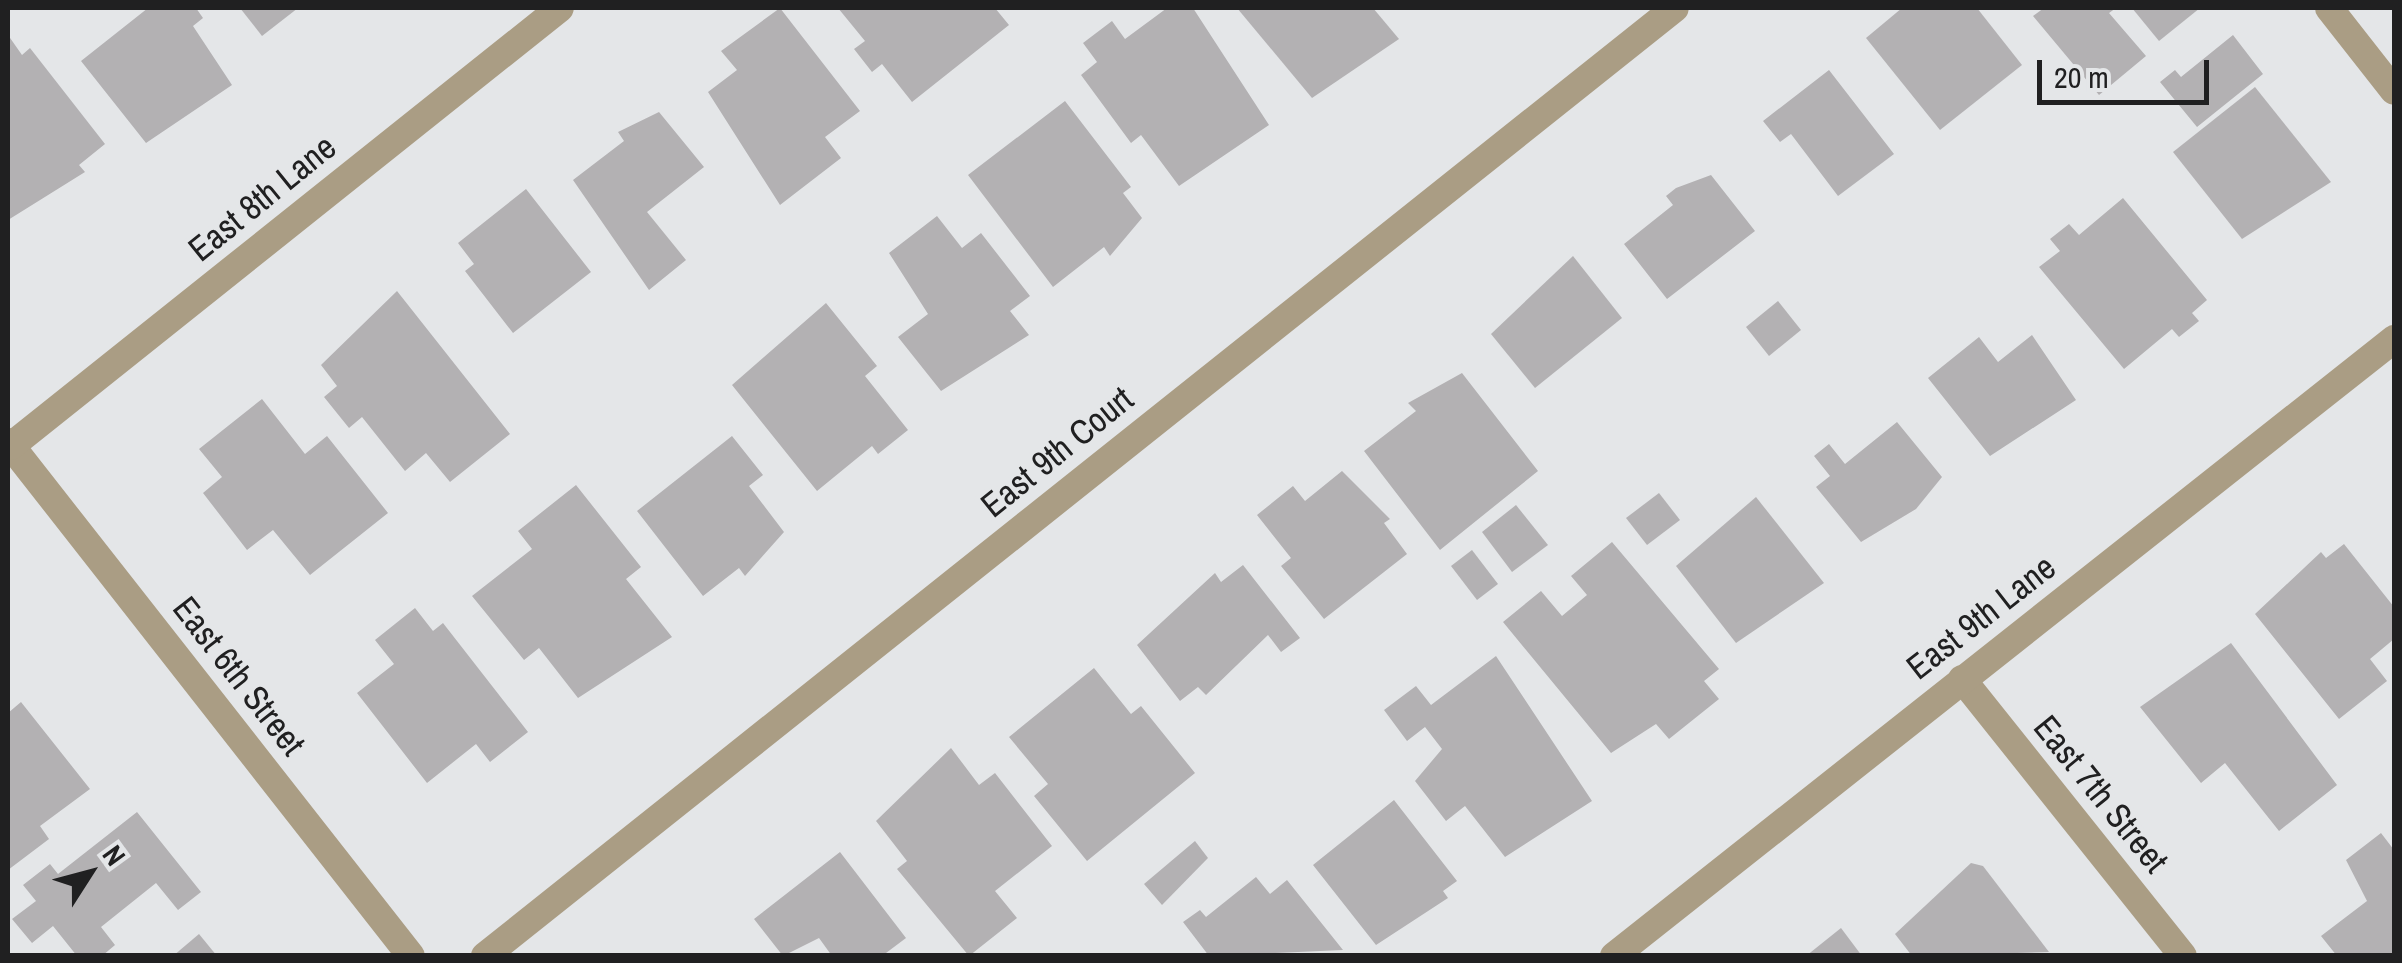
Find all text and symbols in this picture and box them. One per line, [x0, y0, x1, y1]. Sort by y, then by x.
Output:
scale bar [2042, 40, 2214, 102]
text: 20 m [2054, 57, 2109, 97]
street label: East 8th Lane [180, 126, 344, 270]
street label: East 9th Court [972, 378, 1142, 526]
street label: East 9th Lane [1898, 546, 2064, 688]
street label: East 6th Street [164, 588, 314, 764]
street label: East 7th Street [2025, 707, 2177, 881]
north arrow [40, 823, 140, 923]
text: N [94, 837, 135, 873]

